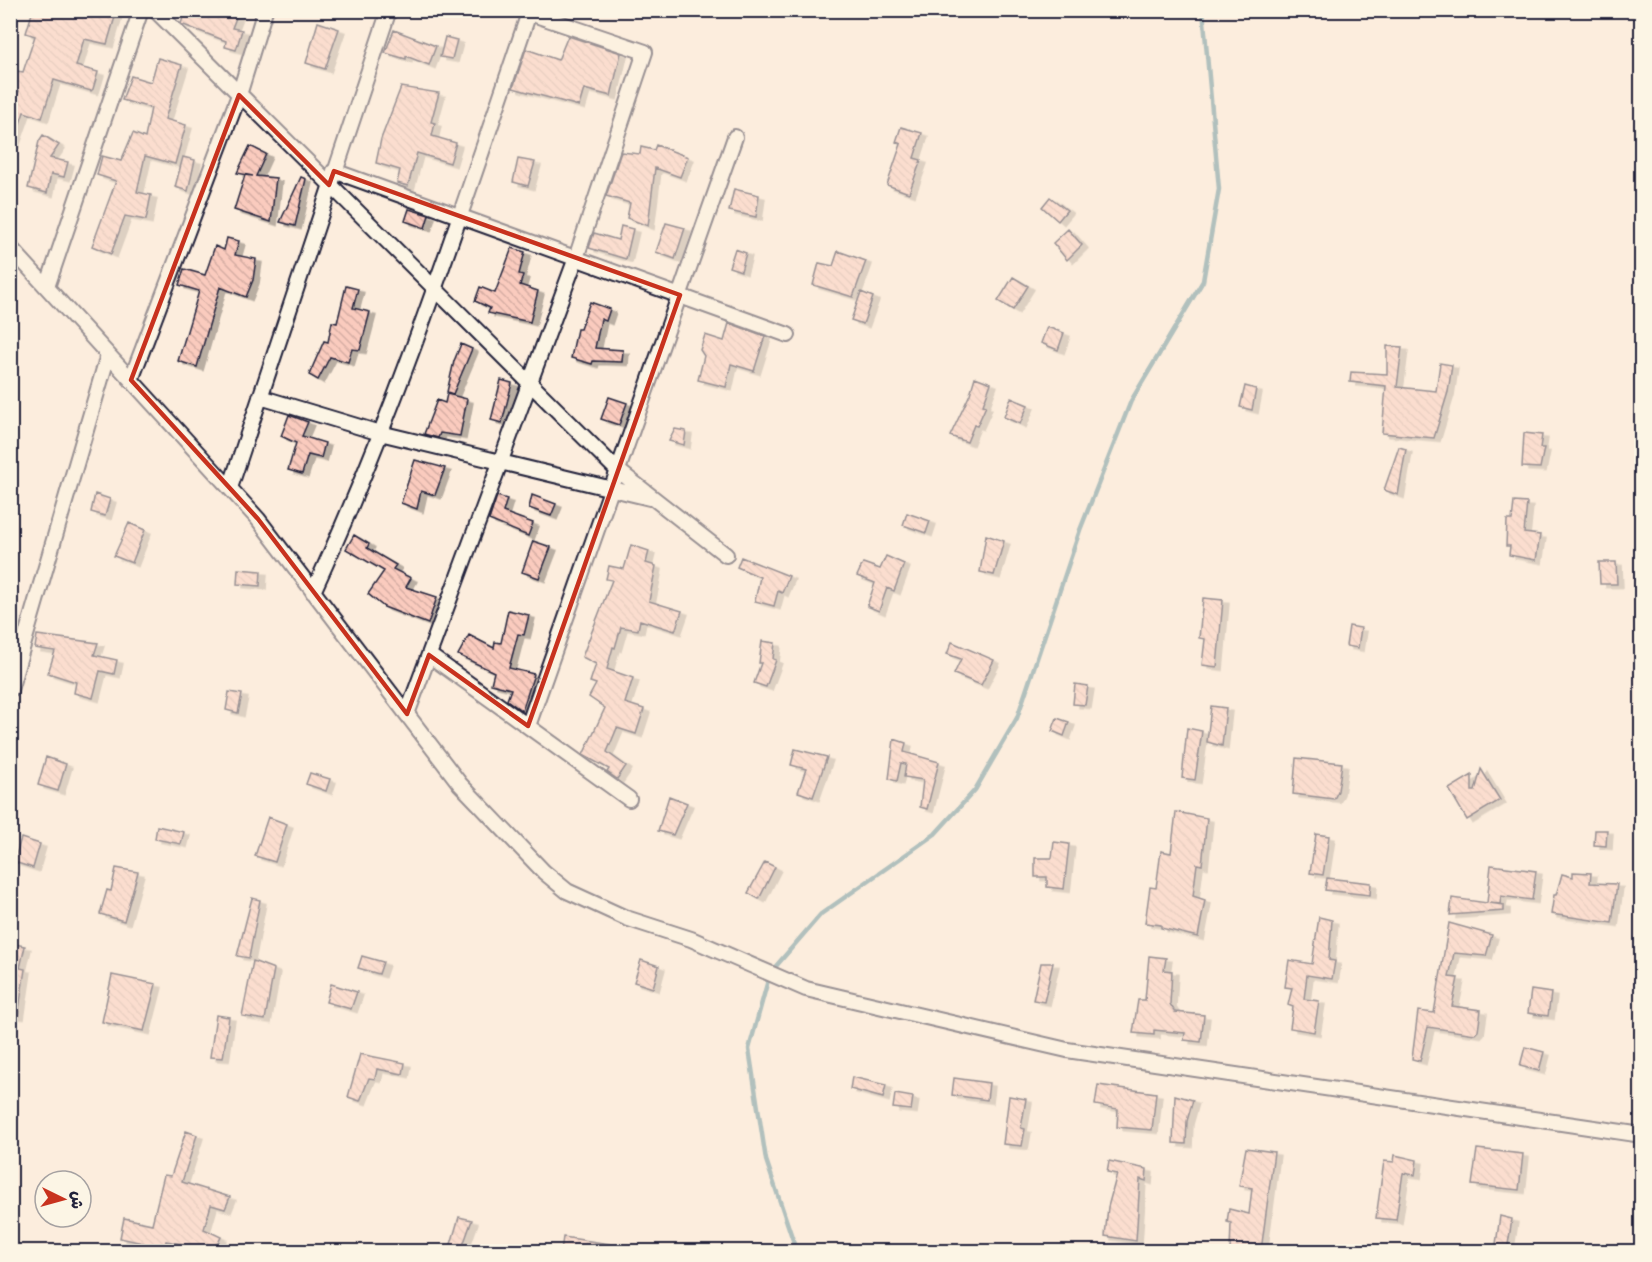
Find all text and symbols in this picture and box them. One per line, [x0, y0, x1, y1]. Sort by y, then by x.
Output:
north arrow [33, 1169, 93, 1229]
text: ش [66, 1191, 92, 1210]

